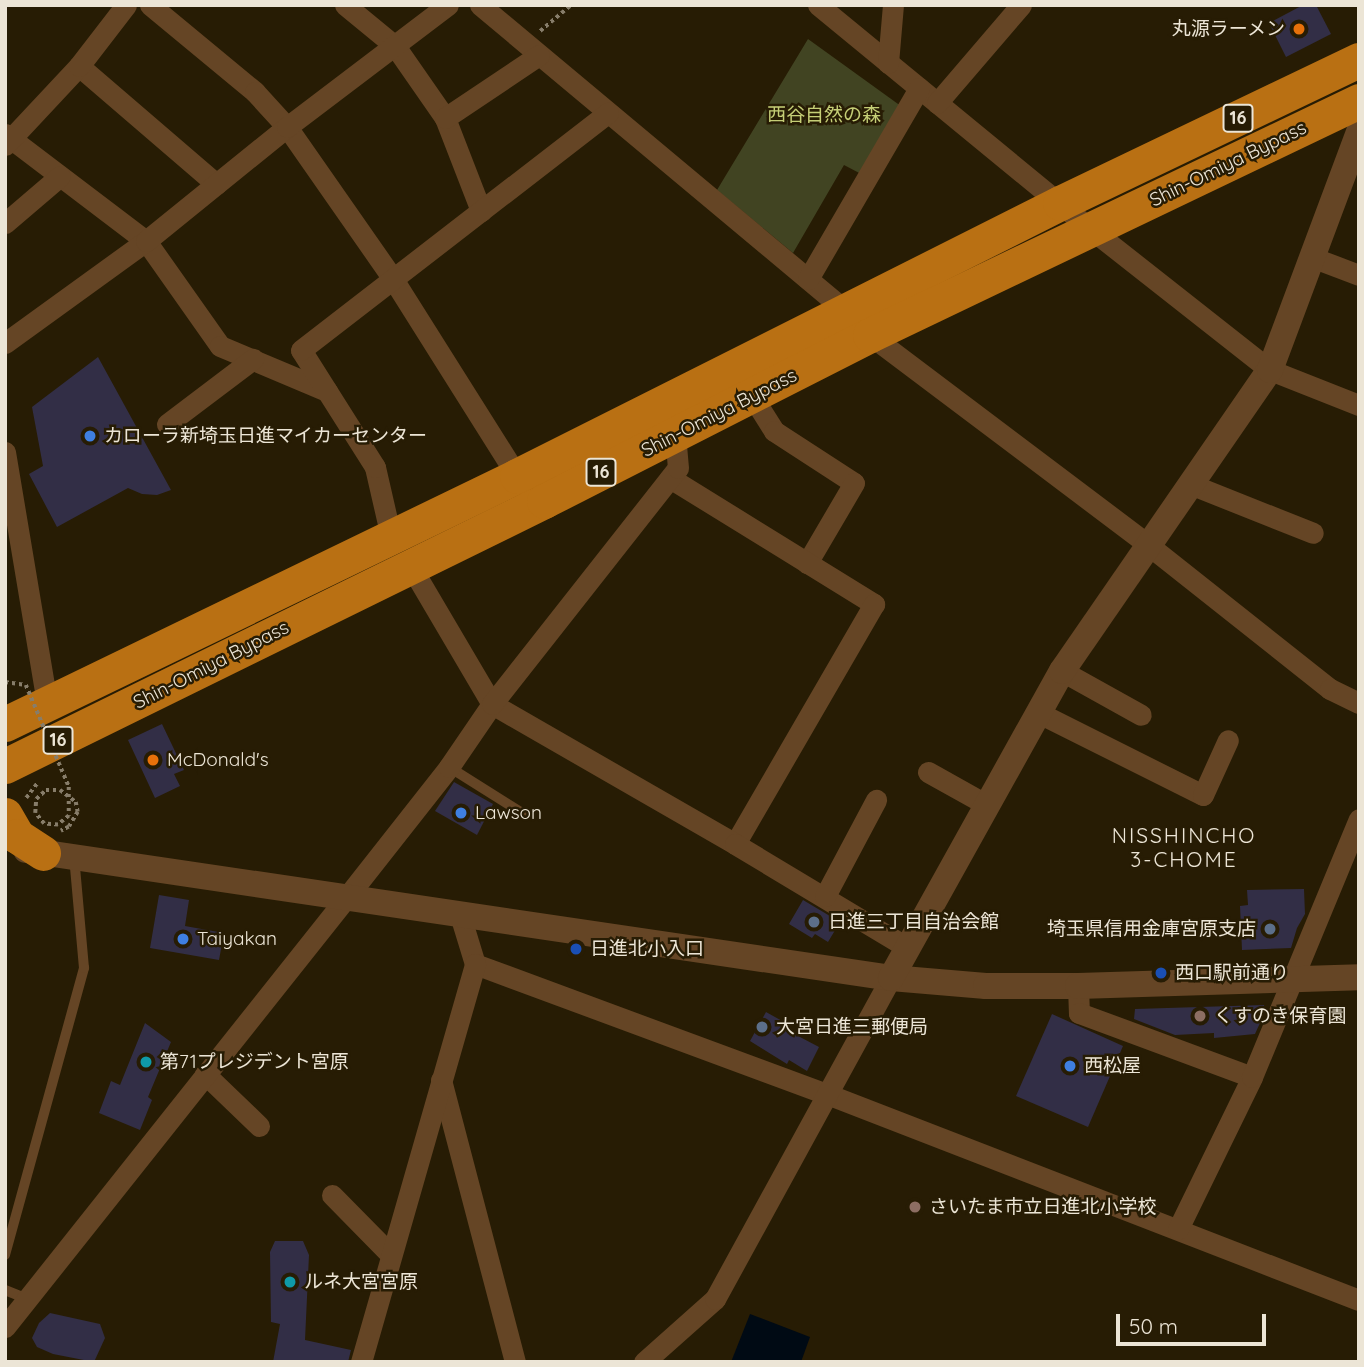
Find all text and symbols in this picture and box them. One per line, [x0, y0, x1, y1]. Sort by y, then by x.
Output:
place label: 丸源ラーメン [1171, 18, 1285, 40]
marker: 丸源ラーメン [1291, 21, 1307, 37]
park label: 西谷自然の森 [767, 104, 881, 126]
road number: 16 [1222, 104, 1254, 132]
street label: Shin-Omiya Bypass [1146, 116, 1310, 212]
street label: Shin-Omiya Bypass [637, 364, 801, 462]
place label: カローラ新埼玉日進マイカーセンター [104, 425, 427, 447]
marker: カローラ新埼玉日進マイカーセンター [82, 428, 98, 444]
road number: 16 [585, 458, 617, 486]
street label: Shin-Omiya Bypass [129, 616, 293, 714]
road number: 16 [42, 726, 74, 754]
place label: McDonald's [167, 749, 269, 771]
marker: McDonald's [145, 752, 161, 768]
place label: Lawson [475, 802, 542, 824]
marker: Lawson [453, 805, 469, 821]
district label: NISSHINCHO 3-CHOME [1113, 822, 1255, 872]
place label: 日進三丁目自治会館 [828, 911, 999, 933]
marker: 日進三丁目自治会館 [806, 914, 822, 930]
place label: 埼玉県信用金庫宮原支店 [1047, 918, 1256, 940]
marker: 埼玉県信用金庫宮原支店 [1262, 921, 1278, 937]
place label: Taiyakan [197, 928, 277, 950]
marker: Taiyakan [175, 931, 191, 947]
place label: 日進北小入口 [590, 938, 704, 960]
marker: 日進北小入口 [568, 941, 584, 957]
place label: 西口駅前通り [1175, 962, 1289, 984]
marker: 西口駅前通り [1153, 965, 1169, 981]
place label: くすのき保育園 [1214, 1005, 1347, 1027]
marker: くすのき保育園 [1192, 1008, 1208, 1024]
place label: 大宮日進三郵便局 [776, 1016, 928, 1038]
marker: 大宮日進三郵便局 [754, 1019, 770, 1035]
place label: 第71プレジデント宮原 [160, 1051, 349, 1073]
marker: 第71プレジデント宮原 [138, 1054, 154, 1070]
place label: 西松屋 [1084, 1055, 1141, 1077]
marker: 西松屋 [1062, 1058, 1078, 1074]
place label: さいたま市立日進北小学校 [929, 1196, 1157, 1218]
marker: さいたま市立日進北小学校 [907, 1199, 923, 1215]
place label: ルネ大宮宮原 [304, 1271, 418, 1293]
marker: ルネ大宮宮原 [282, 1274, 298, 1290]
scale bar [1119, 1300, 1270, 1344]
text: 50 m [1129, 1313, 1178, 1339]

